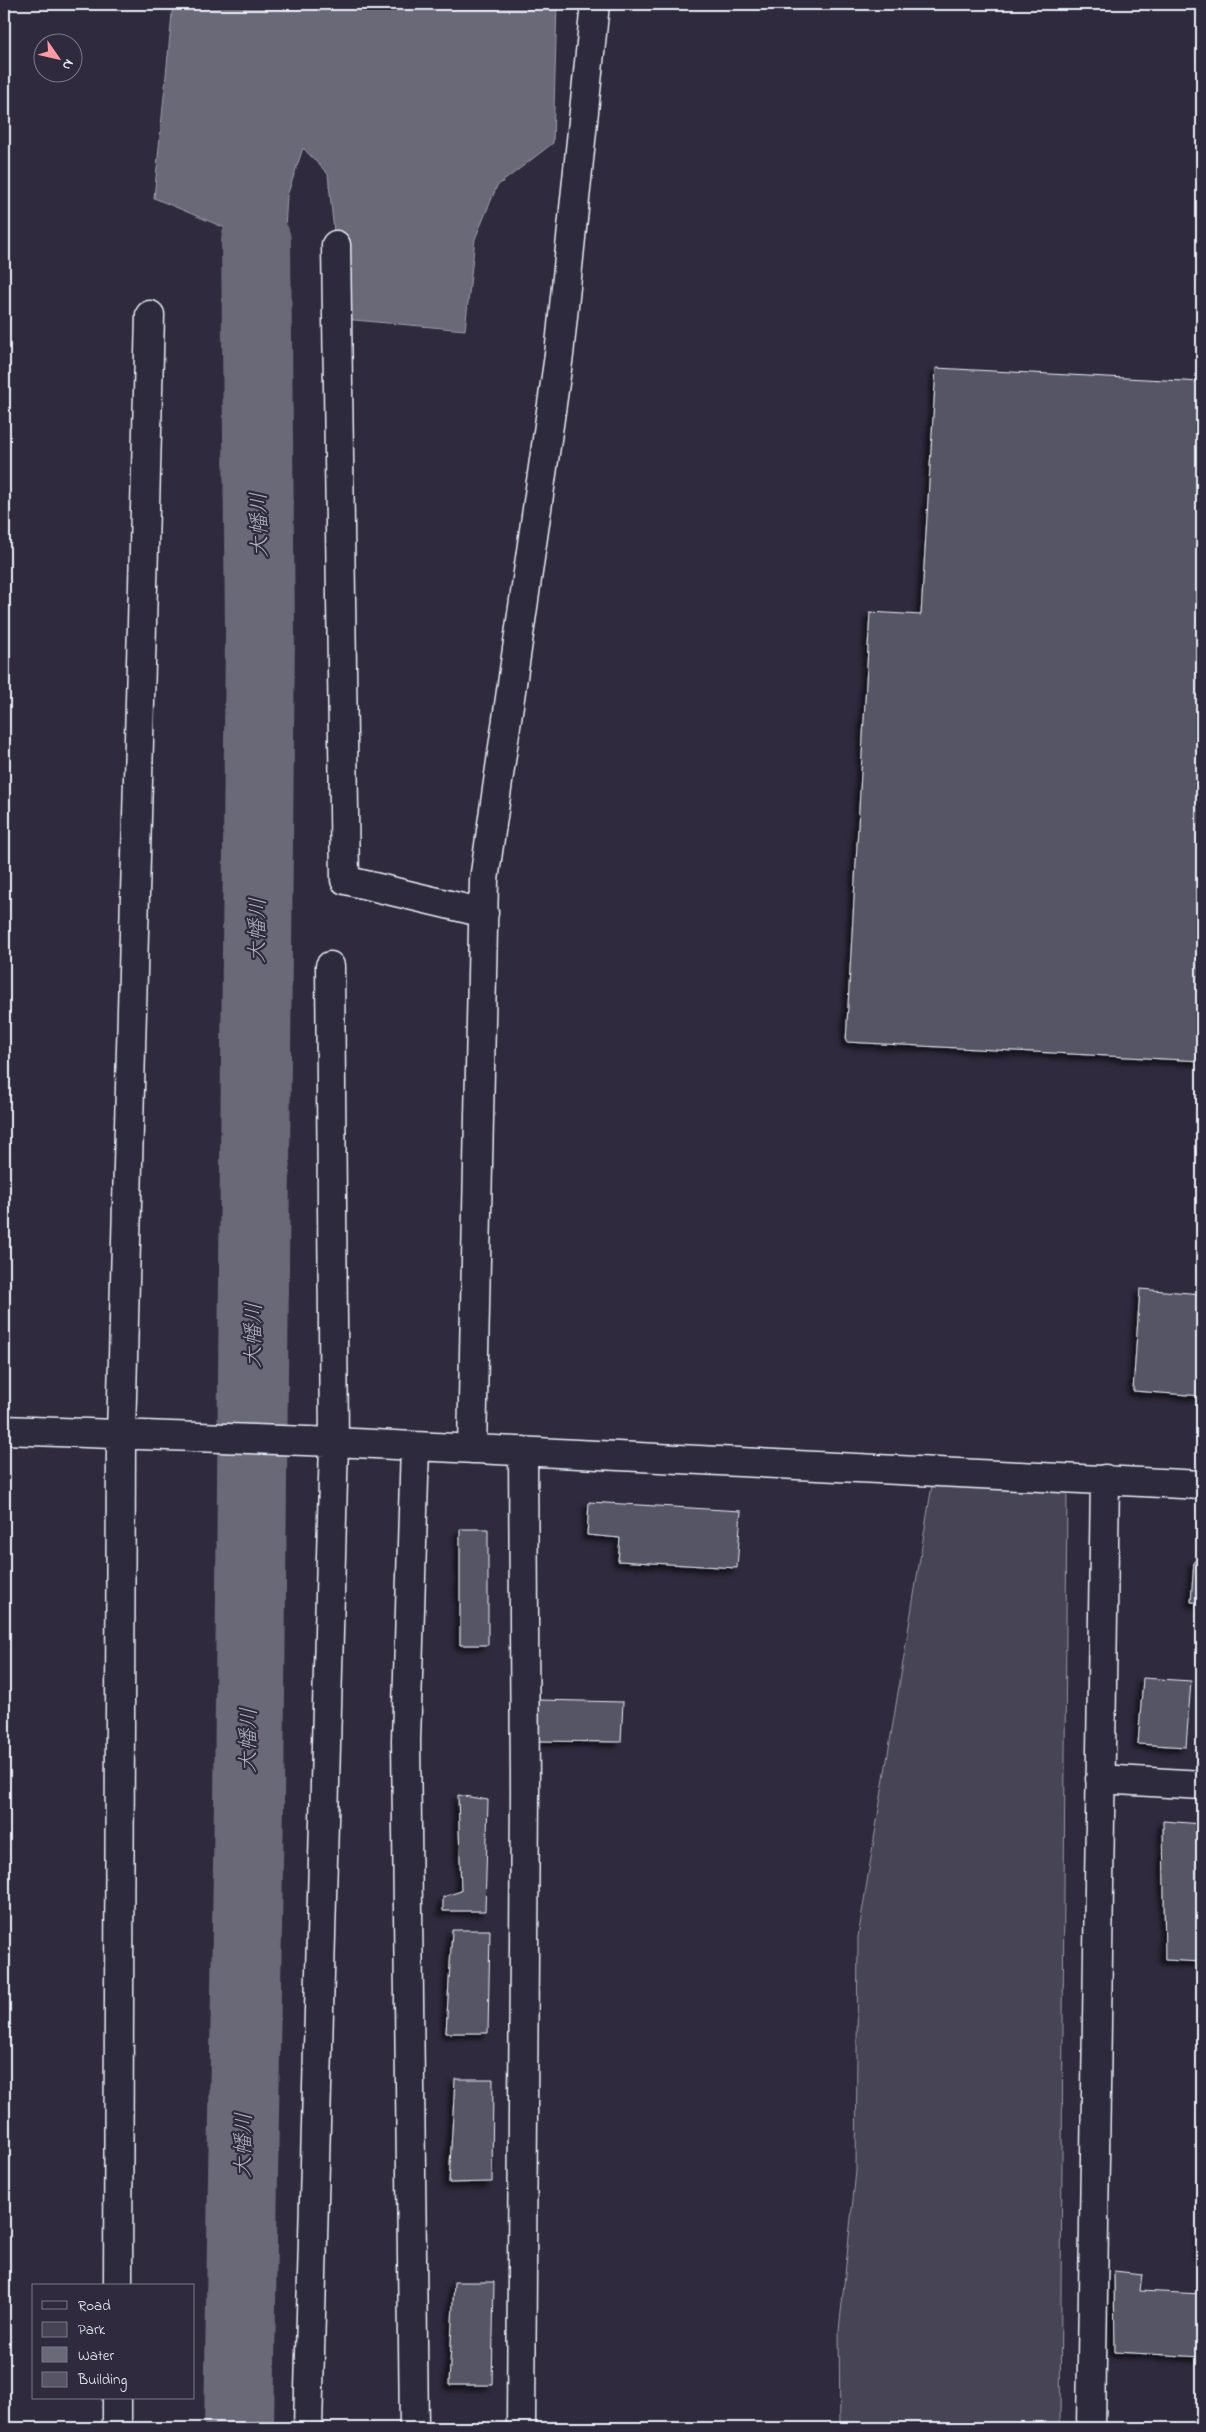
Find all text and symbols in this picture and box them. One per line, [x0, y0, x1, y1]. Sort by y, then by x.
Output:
north arrow [32, 32, 82, 82]
text: N [56, 55, 79, 74]
water label: 大幡川 [244, 492, 278, 558]
water label: 大幡川 [242, 897, 276, 963]
water label: 大幡川 [238, 1302, 272, 1368]
water label: 大幡川 [233, 1707, 267, 1773]
water label: 大幡川 [228, 2112, 262, 2178]
legend [32, 2284, 195, 2400]
text: Road [78, 2295, 111, 2317]
text: Park [78, 2319, 106, 2341]
text: Water [78, 2345, 114, 2367]
text: Building [77, 2369, 127, 2392]

